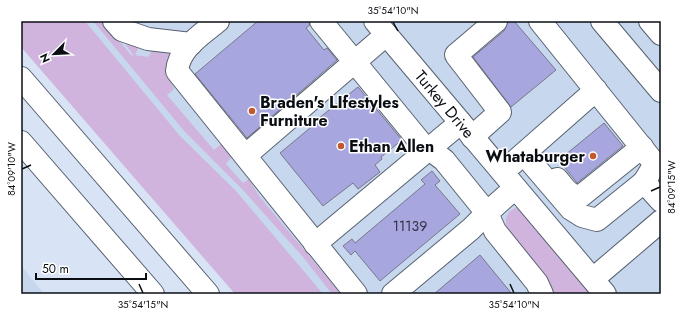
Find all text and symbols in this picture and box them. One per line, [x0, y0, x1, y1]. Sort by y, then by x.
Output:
text: 35°54'10"N [367, 3, 419, 18]
north arrow [34, 34, 74, 74]
text: N [36, 51, 54, 65]
street label: Turkey Drive [409, 65, 480, 143]
place label: Braden's LIfestyles Furniture [260, 91, 399, 132]
marker: Braden's LIfestyles Furniture [247, 106, 257, 116]
place label: Ethan Allen [349, 135, 434, 158]
marker: Ethan Allen [336, 141, 346, 151]
text: 84°09'10"W [4, 142, 19, 196]
place label: Whataburger [486, 145, 585, 168]
marker: Whataburger [588, 151, 598, 161]
text: 84°09'15"W [664, 160, 679, 214]
house number: 11139 [393, 216, 427, 236]
scale bar [36, 255, 146, 281]
text: 50 m [42, 260, 69, 278]
text: 35°54'15"N [118, 297, 168, 312]
text: 35°54'10"N [488, 297, 540, 312]

